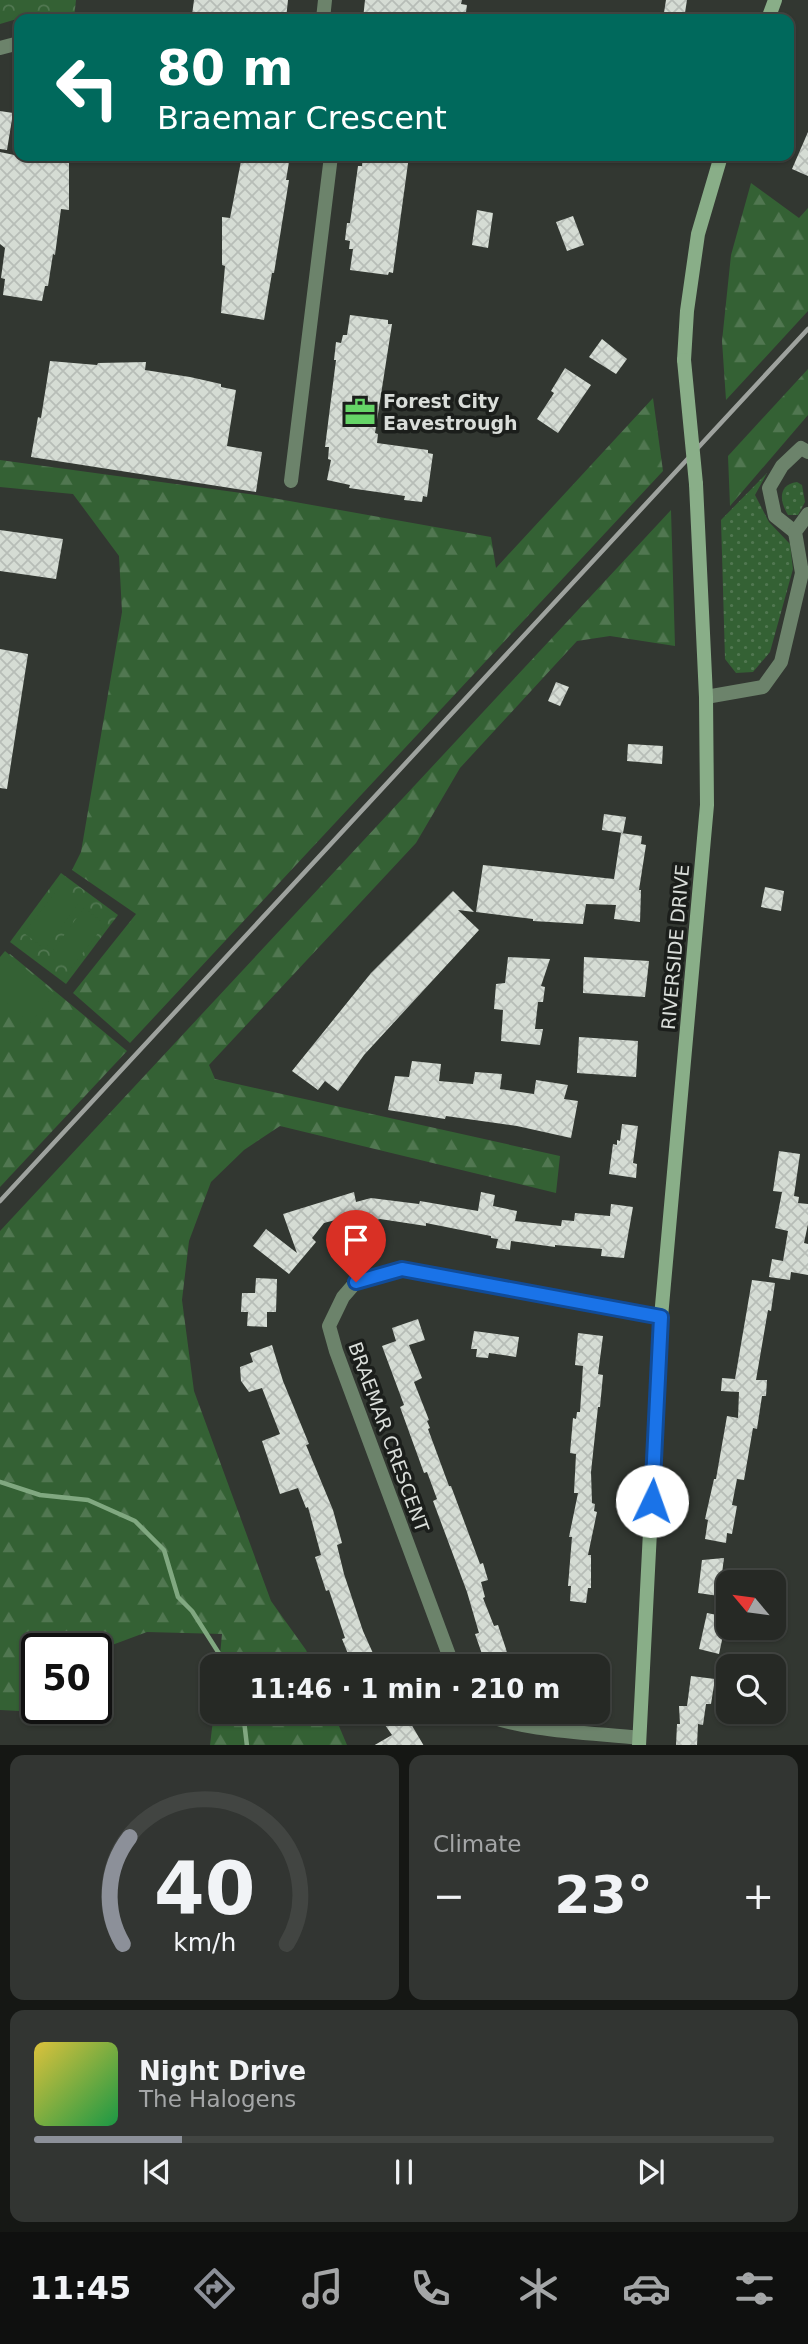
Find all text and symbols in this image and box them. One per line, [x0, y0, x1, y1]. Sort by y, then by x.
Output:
text: 80 m [157, 40, 293, 97]
icon: left [42, 42, 133, 133]
text: Braemar Crescent [157, 99, 447, 137]
place label: Forest City Eavestrough [383, 390, 518, 434]
office icon: Forest City Eavestrough [343, 395, 377, 429]
street label: RIVERSIDE DRIVE [657, 863, 693, 1031]
pin [326, 1210, 386, 1282]
icon: arrive [337, 1221, 375, 1259]
street label: BRAEMAR CRESCENT [344, 1339, 434, 1535]
position arrow [615, 1464, 689, 1538]
north arrow [716, 1570, 786, 1640]
map controls [716, 1570, 786, 1724]
speed limit sign: 50 [21, 1633, 112, 1724]
button: search [716, 1654, 786, 1724]
text: 11:46 · 1 min · 210 m [250, 1674, 560, 1704]
text: Climate [433, 1831, 522, 1857]
text: 40 [154, 1846, 255, 1931]
text: 23° [554, 1865, 653, 1925]
text: − [433, 1874, 465, 1918]
text: + [742, 1874, 774, 1918]
text: km/h [173, 1927, 236, 1956]
text: Night Drive [139, 2056, 306, 2086]
text: The Halogens [139, 2086, 296, 2112]
icon: previous [138, 2153, 176, 2191]
icon: pause [385, 2153, 423, 2191]
icon: next [632, 2153, 670, 2191]
icon: directions [190, 2264, 239, 2313]
icon: music [298, 2264, 347, 2313]
icon: phone [406, 2264, 455, 2313]
icon: climate [514, 2264, 563, 2313]
icon: car [622, 2264, 671, 2313]
icon: filters [730, 2264, 779, 2313]
text: 11:45 [29, 2269, 131, 2307]

